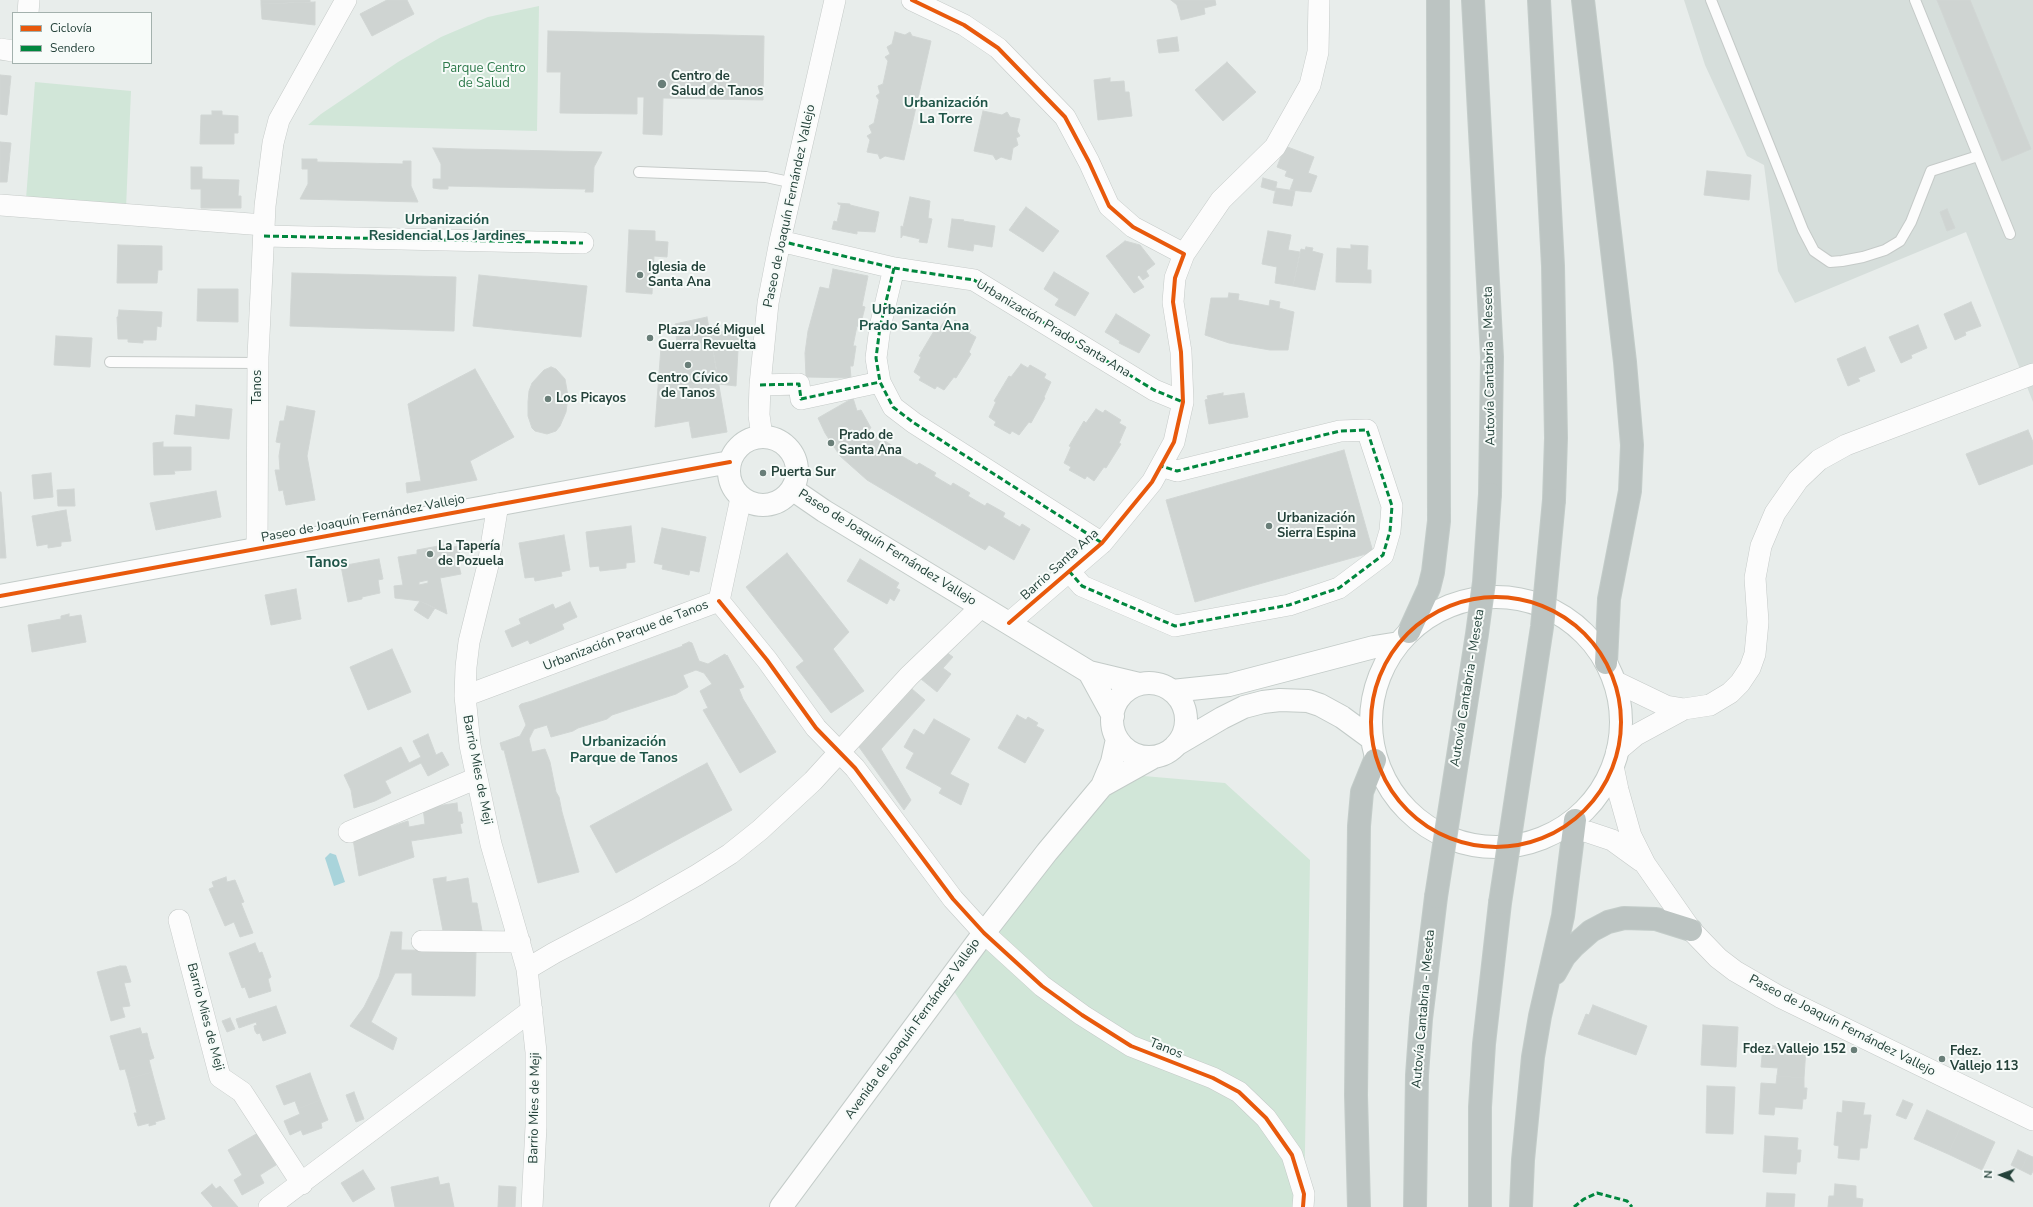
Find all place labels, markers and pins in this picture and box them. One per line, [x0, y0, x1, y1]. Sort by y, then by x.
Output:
place label: Centro de Salud de Tanos [671, 69, 763, 100]
marker: Centro de Salud de Tanos [656, 78, 668, 90]
place label: Iglesia de Santa Ana [648, 260, 711, 291]
marker: Iglesia de Santa Ana [635, 270, 645, 280]
place label: Plaza José Miguel Guerra Revuelta [658, 323, 765, 354]
marker: Plaza José Miguel Guerra Revuelta [645, 333, 655, 343]
marker: Centro Cívico de Tanos [683, 360, 693, 370]
place label: Centro Cívico de Tanos [648, 371, 728, 402]
place label: Los Picayos [556, 391, 626, 407]
marker: Los Picayos [543, 394, 553, 404]
place label: Prado de Santa Ana [839, 428, 902, 459]
marker: Prado de Santa Ana [826, 438, 836, 448]
place label: Puerta Sur [771, 465, 836, 481]
marker: Puerta Sur [758, 468, 768, 478]
place label: Urbanización Sierra Espina [1277, 511, 1356, 542]
marker: Urbanización Sierra Espina [1264, 521, 1274, 531]
place label: La Tapería de Pozuela [438, 539, 504, 570]
marker: La Tapería de Pozuela [425, 549, 435, 559]
place label: Fdez. Vallejo 152 [1743, 1042, 1846, 1058]
place label: Fdez. Vallejo 113 [1950, 1044, 2019, 1075]
marker: Fdez. Vallejo 152 [1849, 1045, 1859, 1055]
marker: Fdez. Vallejo 113 [1937, 1054, 1947, 1064]

